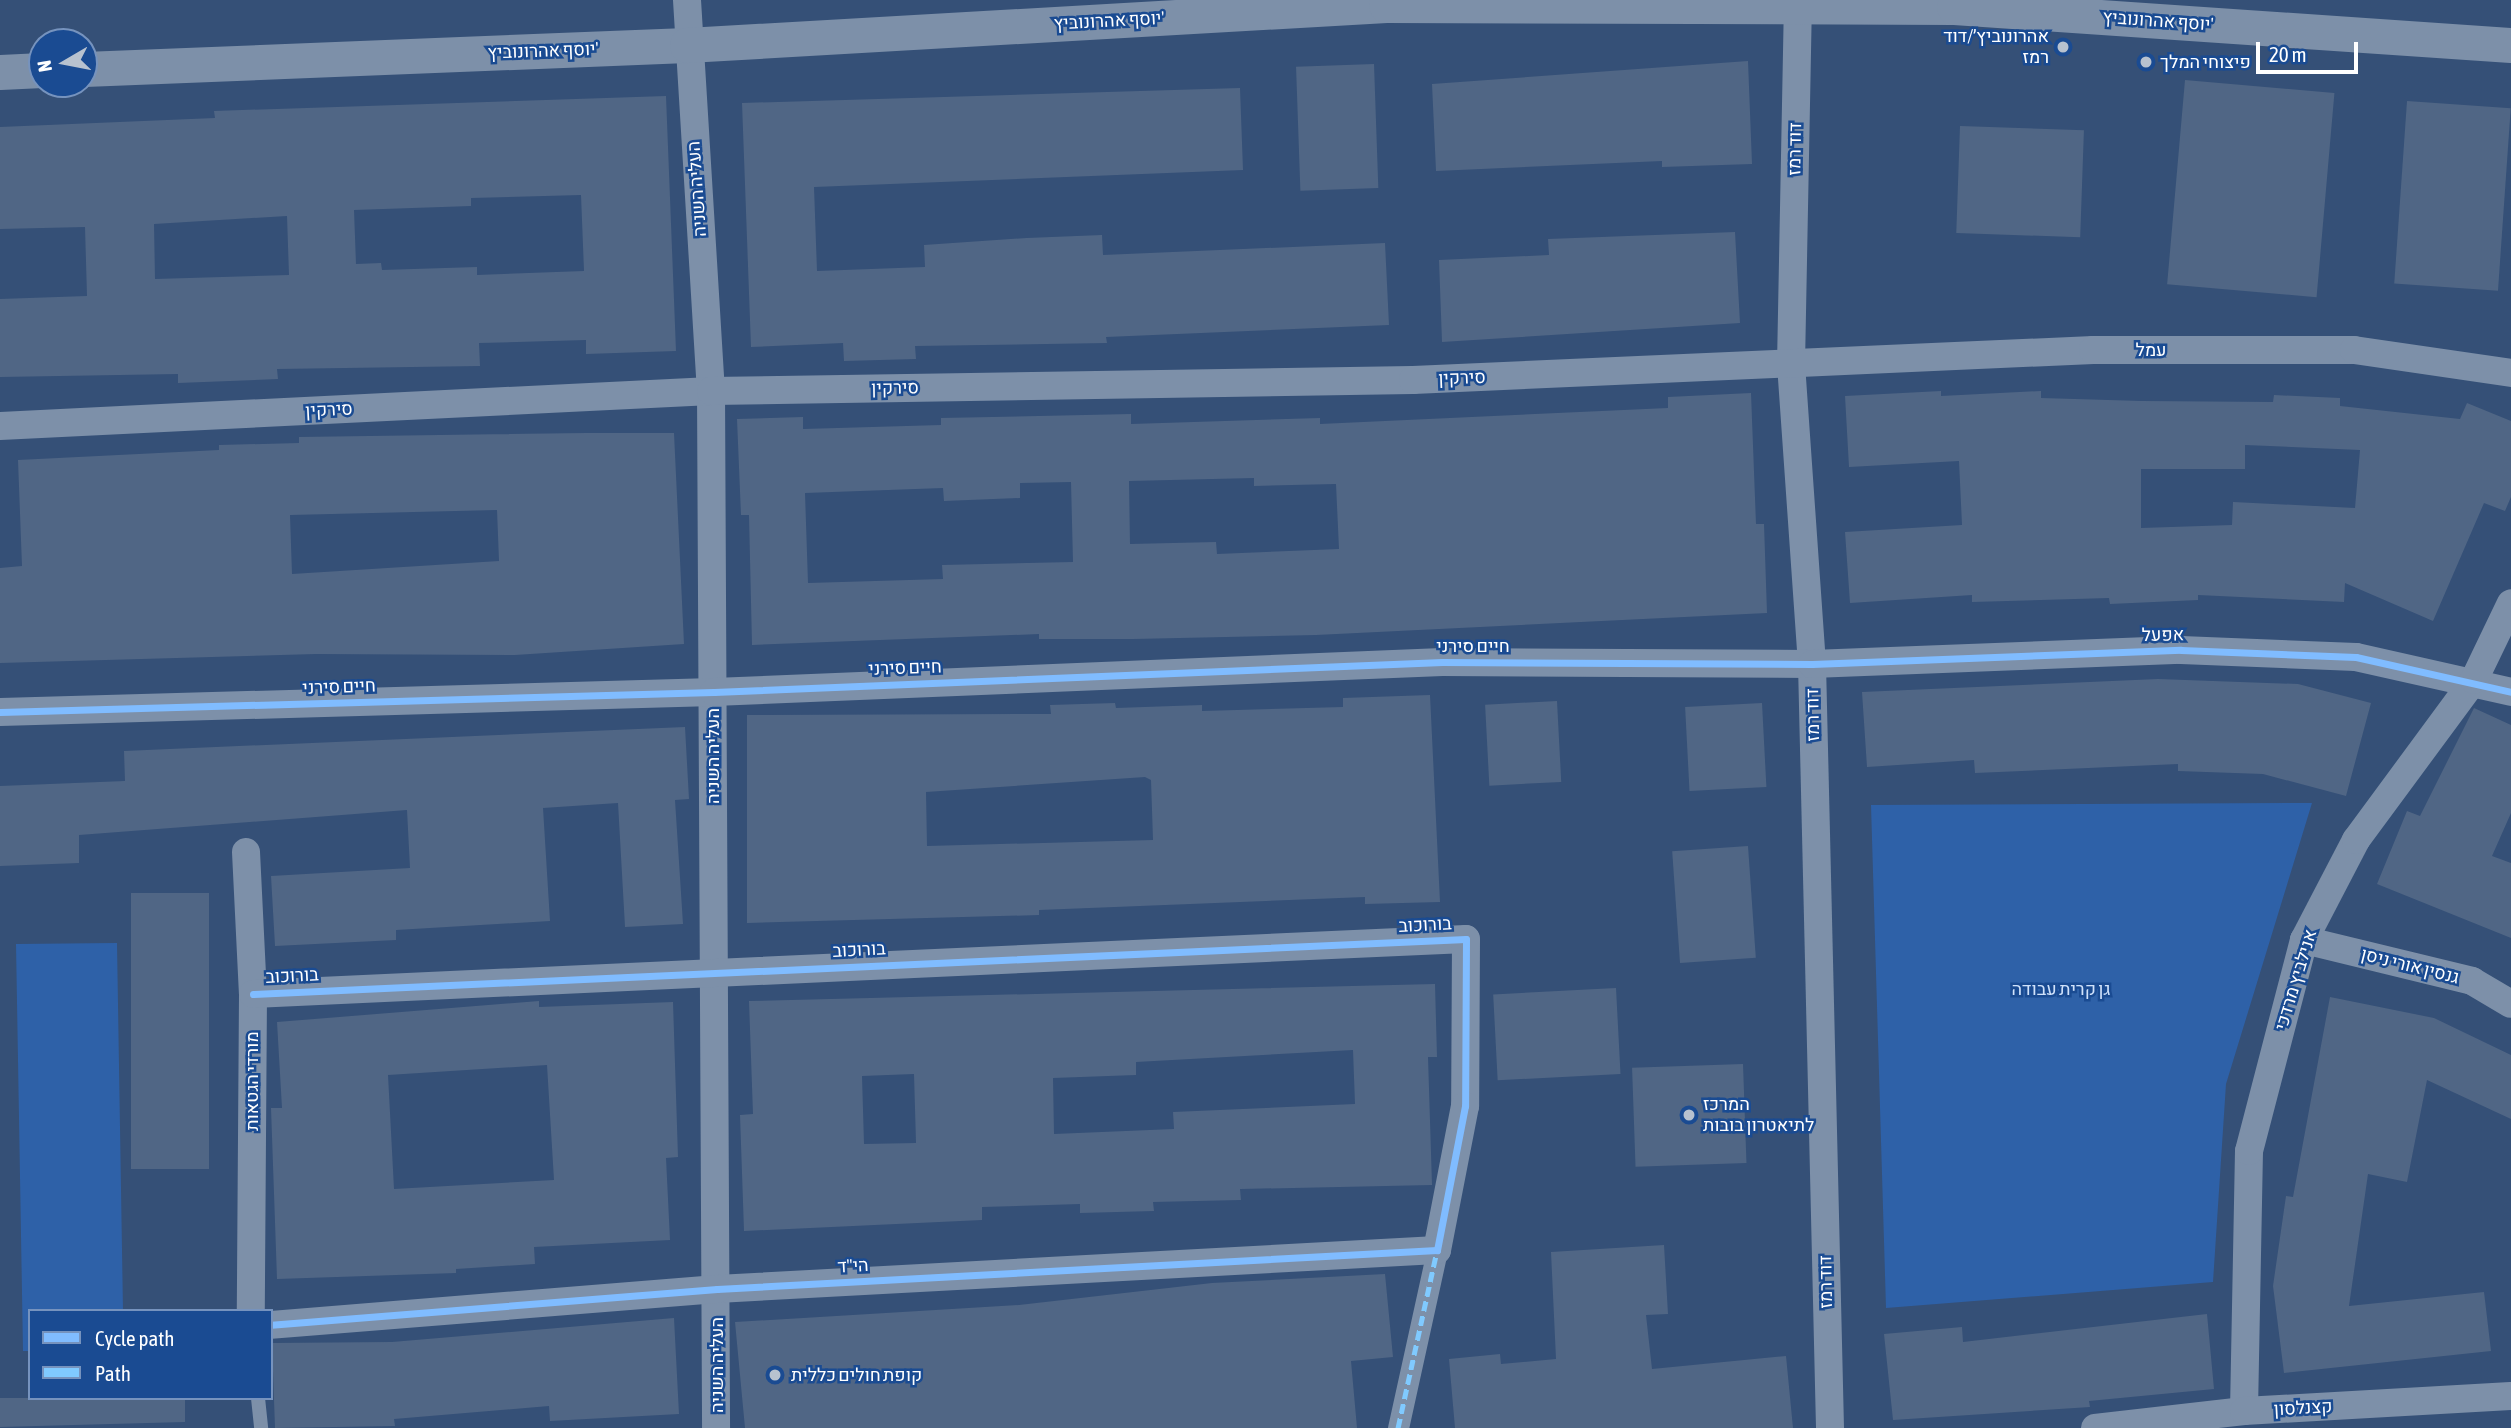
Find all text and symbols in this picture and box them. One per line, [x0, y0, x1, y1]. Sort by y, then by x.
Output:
street label: יוסף אהרונוביץ' [2102, 6, 2214, 36]
street label: יוסף אהרונוביץ' [1053, 7, 1165, 35]
place label: אהרונוביץ׳/דוד רמז [1943, 26, 2049, 68]
north arrow [28, 28, 98, 98]
scale bar [2259, 28, 2360, 72]
street label: יוסף אהרונוביץ' [487, 38, 599, 64]
marker: אהרונוביץ׳/דוד רמז [2055, 39, 2071, 55]
text: 20 m [2269, 42, 2307, 66]
place label: פיצוחי המלך [2160, 51, 2251, 73]
marker: פיצוחי המלך [2138, 54, 2154, 70]
text: N [32, 59, 56, 74]
street label: דוד רמז [1784, 122, 1806, 176]
street label: העליה השניה [683, 140, 711, 238]
street label: עמל [2135, 339, 2167, 361]
street label: סירקין [1438, 366, 1486, 390]
street label: סירקין [871, 377, 919, 399]
street label: סירקין [305, 398, 353, 422]
street label: אפעל [2142, 624, 2184, 646]
street label: חיים סירני [1436, 635, 1510, 657]
street label: חיים סירני [868, 656, 942, 680]
street label: חיים סירני [302, 675, 376, 699]
street label: דוד רמז [1802, 688, 1824, 742]
street label: העליה השניה [702, 708, 724, 804]
street label: בורוכוב [1398, 913, 1452, 937]
street label: אנילביץ מרדכי [2270, 927, 2322, 1033]
street label: בורוכוב [832, 938, 886, 962]
street label: גנסין אורי ניסן [2359, 943, 2461, 989]
street label: בורוכוב [265, 964, 319, 988]
park label: גן קרית עבודה [2012, 978, 2110, 1000]
street label: מורדי הגטאות [241, 1031, 263, 1131]
place label: המרכז לתיאטרון בובות [1703, 1094, 1814, 1136]
marker: המרכז לתיאטרון בובות [1681, 1107, 1697, 1123]
street label: הי"ד [837, 1254, 869, 1278]
street label: דוד רמז [1815, 1255, 1837, 1309]
legend [28, 1309, 273, 1400]
street label: העליה השניה [706, 1317, 728, 1413]
text: Cycle path [95, 1326, 174, 1350]
text: Path [95, 1361, 131, 1385]
place label: קופת חולים כללית [791, 1364, 922, 1386]
marker: קופת חולים כללית [765, 1365, 785, 1385]
street label: קצנלסון [2273, 1396, 2333, 1420]

